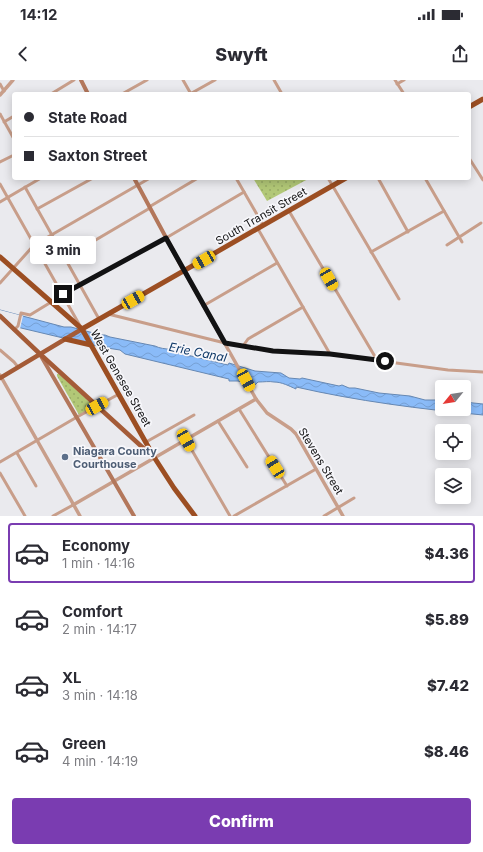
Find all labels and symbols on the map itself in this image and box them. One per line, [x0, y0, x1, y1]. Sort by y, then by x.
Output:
street label: South Transit Street [213, 184, 309, 248]
callout: 3 min [30, 236, 96, 264]
car [191, 249, 217, 271]
car [318, 266, 340, 292]
route end [54, 285, 72, 303]
car [120, 289, 146, 311]
street label: West Genesee Street [88, 327, 155, 429]
water label: Erie Canal [168, 339, 228, 365]
route start [376, 352, 394, 370]
car [235, 367, 257, 393]
north arrow [435, 380, 471, 416]
car [84, 395, 110, 417]
street label: Stevens Street [296, 425, 347, 497]
car [175, 427, 197, 453]
place label: Niagara County Courthouse [73, 444, 157, 471]
marker: Niagara County Courthouse [60, 452, 70, 462]
car [264, 454, 286, 480]

